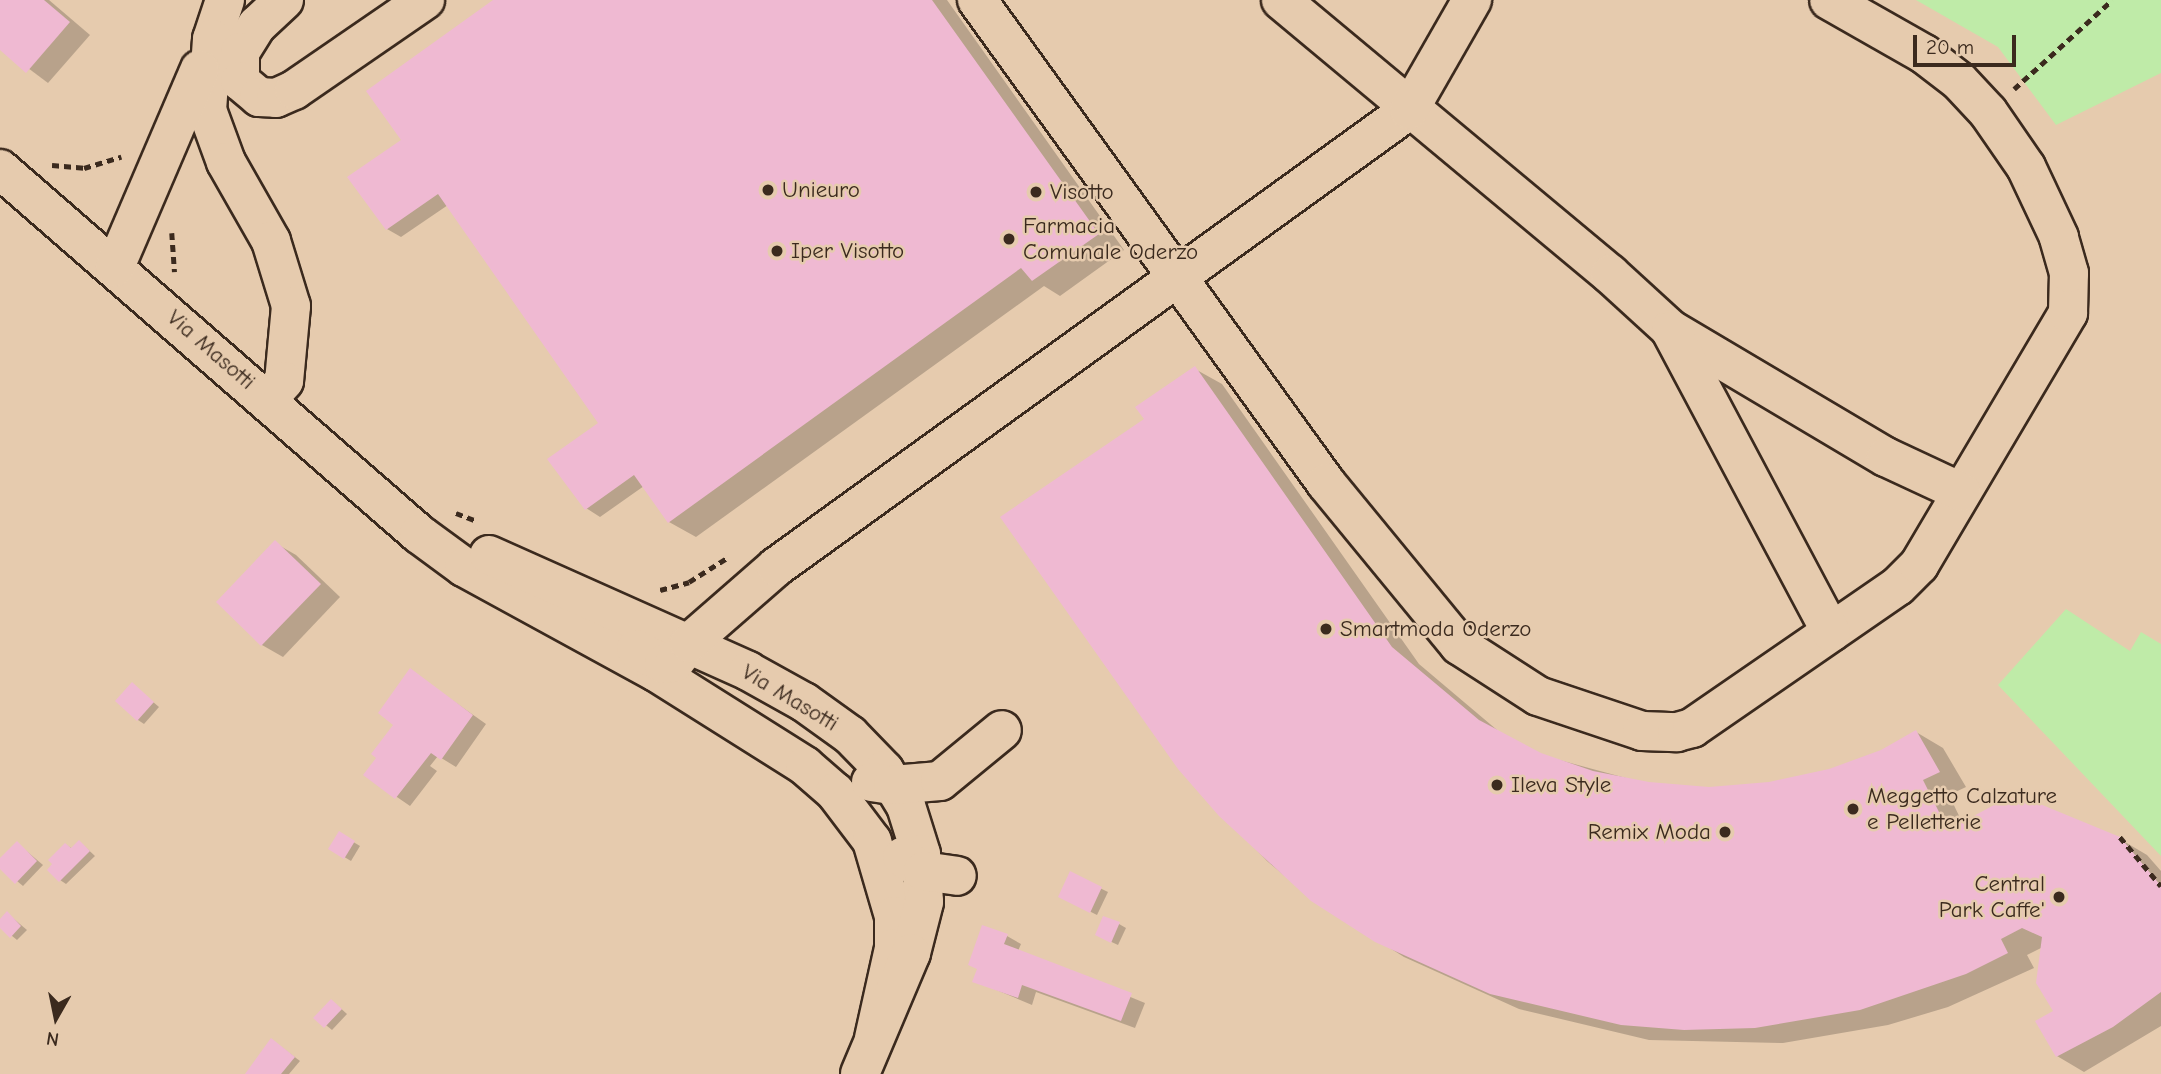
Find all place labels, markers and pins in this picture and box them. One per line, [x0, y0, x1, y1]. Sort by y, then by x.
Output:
place label: Unieuro [782, 176, 860, 204]
place label: Visotto [1050, 178, 1114, 206]
marker: Unieuro [760, 182, 776, 198]
marker: Visotto [1028, 184, 1044, 200]
place label: Farmacia Comunale Oderzo [1023, 212, 1198, 266]
marker: Farmacia Comunale Oderzo [1001, 231, 1017, 247]
place label: Iper Visotto [791, 237, 904, 265]
marker: Iper Visotto [769, 243, 785, 259]
place label: Smartmoda Oderzo [1340, 615, 1531, 643]
marker: Smartmoda Oderzo [1318, 621, 1334, 637]
place label: Ileva Style [1511, 771, 1611, 799]
marker: Ileva Style [1489, 777, 1505, 793]
place label: Meggetto Calzature e Pelletterie [1867, 782, 2057, 836]
marker: Meggetto Calzature e Pelletterie [1845, 801, 1861, 817]
place label: Remix Moda [1588, 818, 1711, 846]
marker: Remix Moda [1717, 824, 1733, 840]
place label: Central Park Caffe' [1939, 870, 2045, 924]
marker: Central Park Caffe' [2051, 889, 2067, 905]

